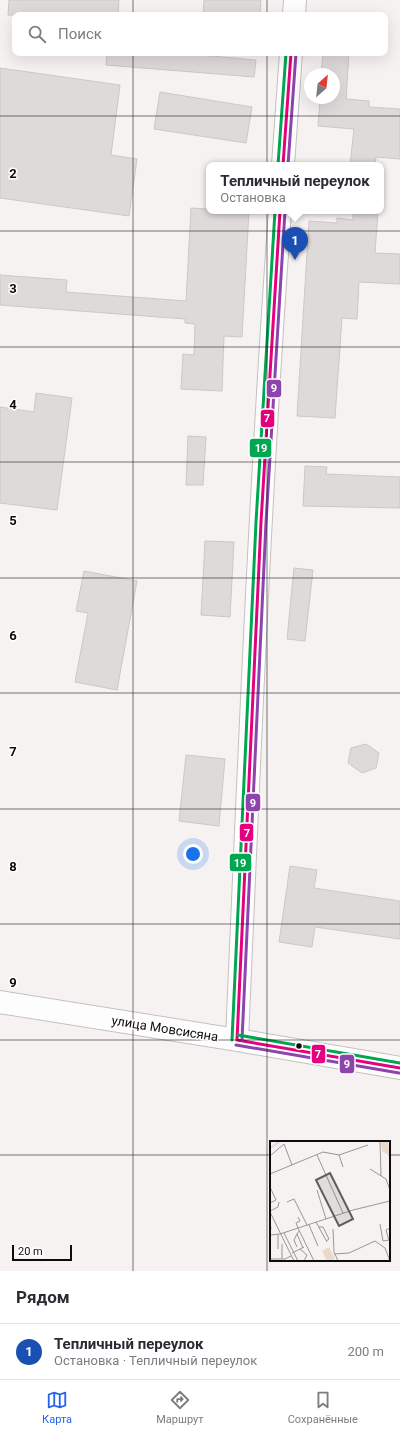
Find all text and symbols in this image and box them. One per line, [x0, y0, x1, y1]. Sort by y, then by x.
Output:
search box [12, 12, 388, 56]
icon: search [26, 23, 48, 45]
text: Поиск [58, 25, 102, 43]
north arrow [304, 68, 340, 104]
popup [206, 162, 384, 214]
text: 2 [9, 166, 17, 181]
text: Тепличный переулок [220, 172, 370, 190]
text: Остановка [220, 190, 286, 205]
pin: 1 [282, 227, 308, 260]
text: 3 [9, 281, 17, 296]
line badge: 9 [266, 379, 282, 398]
text: 9 [271, 382, 277, 395]
text: 4 [9, 397, 17, 412]
line badge: 7 [260, 409, 275, 428]
text: 7 [264, 412, 270, 425]
line badge: 19 [249, 438, 272, 458]
text: 19 [255, 442, 267, 455]
text: 5 [9, 513, 17, 528]
text: 6 [9, 628, 17, 643]
text: 7 [9, 744, 17, 759]
line badge: 9 [245, 793, 261, 812]
text: 9 [250, 797, 256, 810]
line badge: 7 [239, 823, 254, 842]
text: 7 [244, 827, 250, 840]
your location [183, 844, 203, 864]
line badge: 19 [229, 853, 252, 872]
text: 19 [234, 857, 246, 870]
text: 8 [9, 859, 17, 874]
text: 9 [9, 975, 17, 990]
street label: улица Мовсисяна [110, 1013, 219, 1044]
unlabelled marker [294, 1041, 304, 1051]
line badge: 7 [311, 1044, 326, 1064]
text: 7 [315, 1048, 321, 1061]
line badge: 9 [339, 1054, 355, 1074]
text: 9 [344, 1058, 350, 1071]
inset map [270, 1141, 390, 1261]
scale bar [12, 1243, 72, 1262]
text: 20 m [18, 1245, 43, 1258]
text: Рядом [16, 1287, 70, 1307]
text: Тепличный переулок [54, 1335, 203, 1353]
text: 1 [25, 1344, 33, 1359]
text: 200 m [347, 1344, 384, 1359]
text: Остановка · Тепличный переулок [54, 1353, 257, 1368]
tab: Карта [42, 1389, 72, 1426]
tab: Маршрут [156, 1389, 204, 1426]
tab: Сохранённые [288, 1389, 358, 1426]

